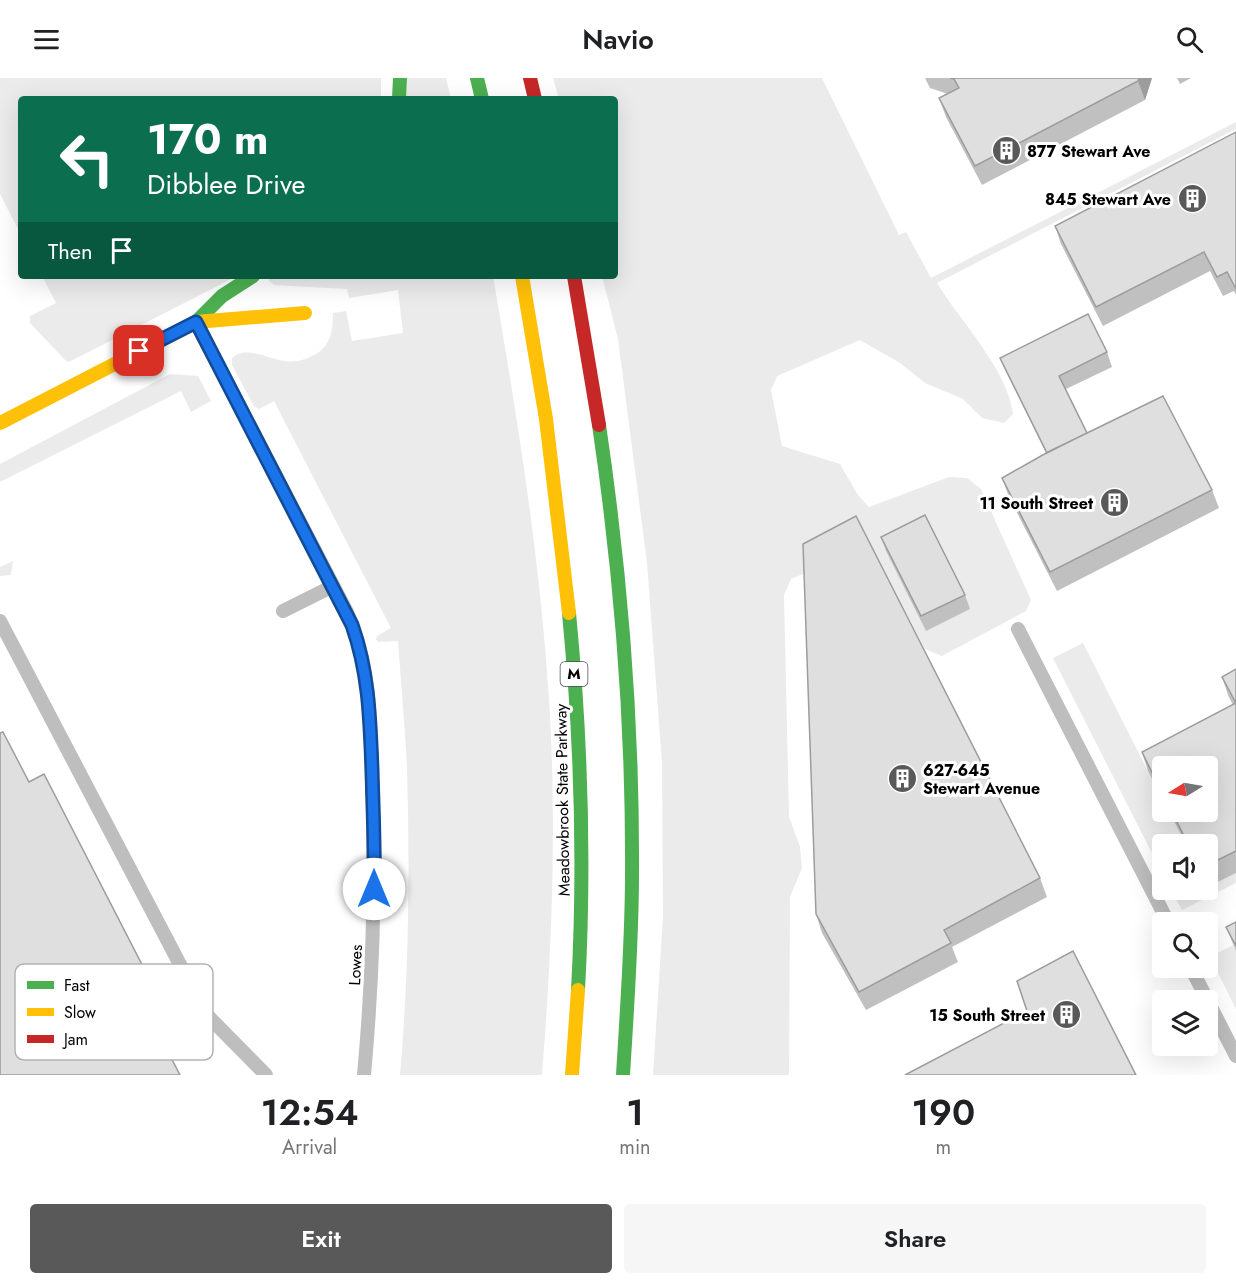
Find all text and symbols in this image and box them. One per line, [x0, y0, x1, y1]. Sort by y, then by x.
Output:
text: Navio [582, 20, 654, 59]
icon: menu [30, 23, 63, 56]
icon: search [1173, 23, 1206, 56]
text: 170 m [147, 109, 269, 170]
icon: left [48, 120, 126, 198]
building icon: 877 Stewart Ave [990, 135, 1022, 167]
place label: 877 Stewart Ave [1027, 140, 1151, 163]
text: Dibblee Drive [147, 165, 305, 204]
building icon: 845 Stewart Ave [1176, 183, 1208, 215]
place label: 845 Stewart Ave [1045, 188, 1171, 211]
icon: arrive [105, 234, 138, 267]
text: Then [48, 235, 93, 267]
pin [113, 325, 164, 376]
icon: arrive [122, 334, 155, 367]
building icon: 11 South Street [1098, 487, 1130, 519]
place label: 11 South Street [979, 492, 1094, 515]
road number: M [560, 662, 588, 686]
street label: Meadowbrook State Parkway [549, 703, 576, 896]
north arrow [1152, 756, 1218, 822]
map controls [1152, 756, 1218, 1056]
place label: 627-645 Stewart Avenue [923, 759, 1040, 800]
building icon: 627-645 Stewart Avenue [886, 763, 918, 795]
button: sound [1152, 834, 1218, 900]
position arrow [342, 857, 406, 921]
button: search [1152, 912, 1218, 978]
street label: Lowes [343, 944, 368, 986]
legend [15, 964, 213, 1060]
text: Fast [64, 974, 90, 997]
button: layers [1152, 990, 1218, 1056]
building icon: 15 South Street [1050, 999, 1082, 1031]
text: Slow [64, 1001, 96, 1024]
place label: 15 South Street [929, 1004, 1046, 1027]
text: Jam [62, 1028, 88, 1051]
text: 12:54 [261, 1086, 359, 1138]
text: 1 [626, 1086, 644, 1138]
text: 190 [911, 1086, 975, 1138]
text: Arrival [282, 1133, 337, 1162]
text: min [619, 1133, 651, 1162]
text: m [936, 1133, 951, 1162]
button: Exit [30, 1204, 612, 1273]
button: Share [624, 1204, 1206, 1273]

